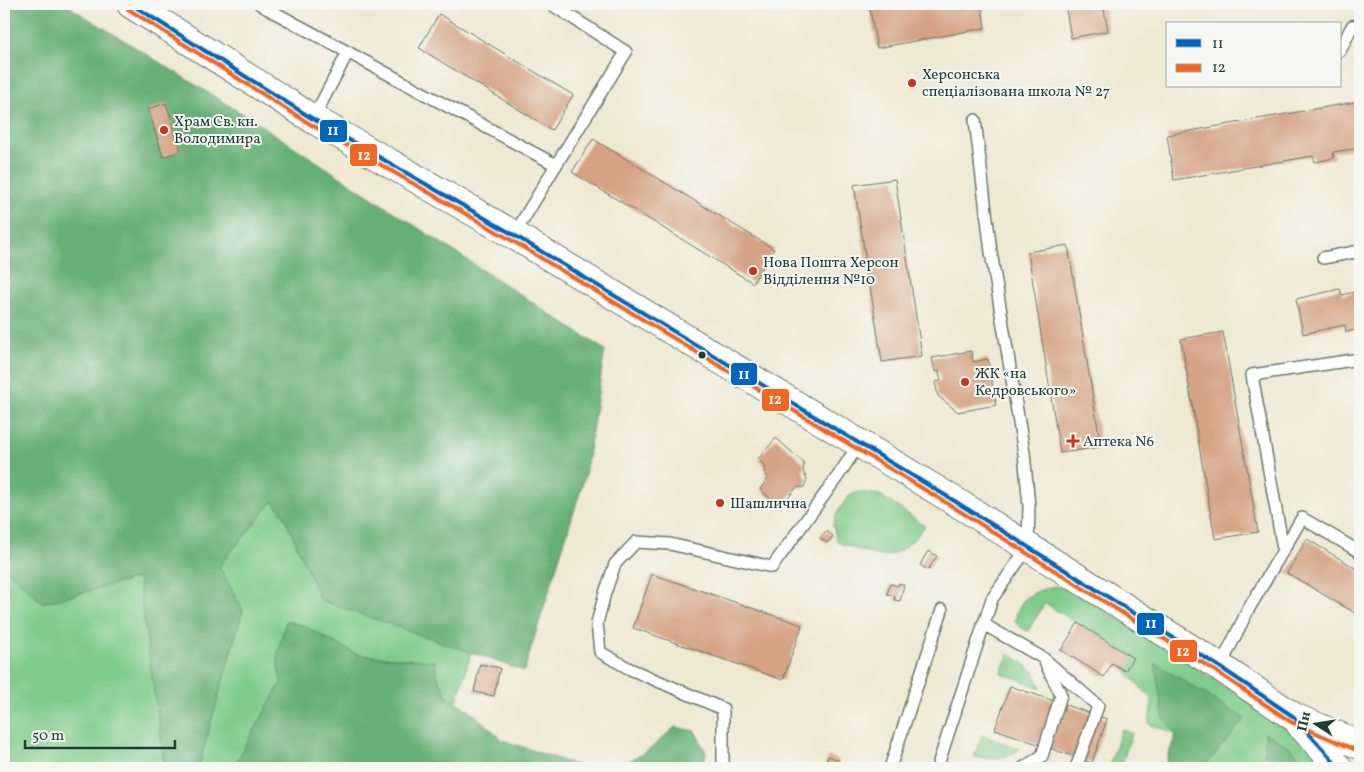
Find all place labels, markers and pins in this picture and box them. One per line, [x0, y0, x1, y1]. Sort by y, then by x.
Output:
place label: Херсонська спеціалізована школа № 27 [922, 65, 1110, 103]
marker: Херсонська спеціалізована школа № 27 [906, 77, 918, 89]
place label: Храм Св. кн. Володимира [174, 112, 261, 150]
marker: Храм Св. кн. Володимира [158, 124, 170, 136]
place label: Нова Пошта Херсон Відділення №10 [763, 253, 899, 291]
marker: Нова Пошта Херсон Відділення №10 [747, 265, 759, 277]
unlabelled marker [697, 350, 707, 360]
place label: ЖК «на Кедровського» [975, 364, 1076, 402]
marker: ЖК «на Кедровського» [959, 376, 971, 388]
place label: Аптека N6 [1083, 432, 1154, 453]
marker: Аптека N6 [1067, 435, 1079, 447]
place label: Шашлична [730, 494, 807, 515]
marker: Шашлична [714, 497, 726, 509]

